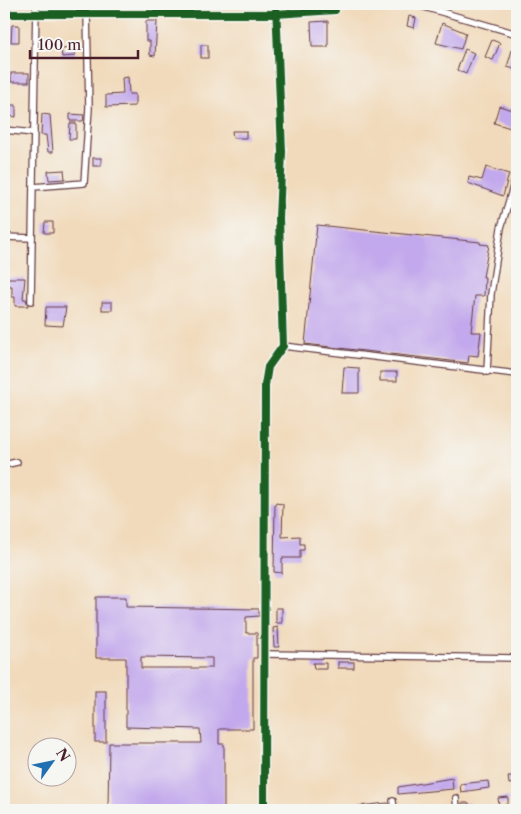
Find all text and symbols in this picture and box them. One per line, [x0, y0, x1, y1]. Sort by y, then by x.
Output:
scale bar [30, 28, 138, 60]
text: 100 m [38, 35, 81, 54]
north arrow [28, 736, 78, 786]
text: N [52, 745, 74, 765]

